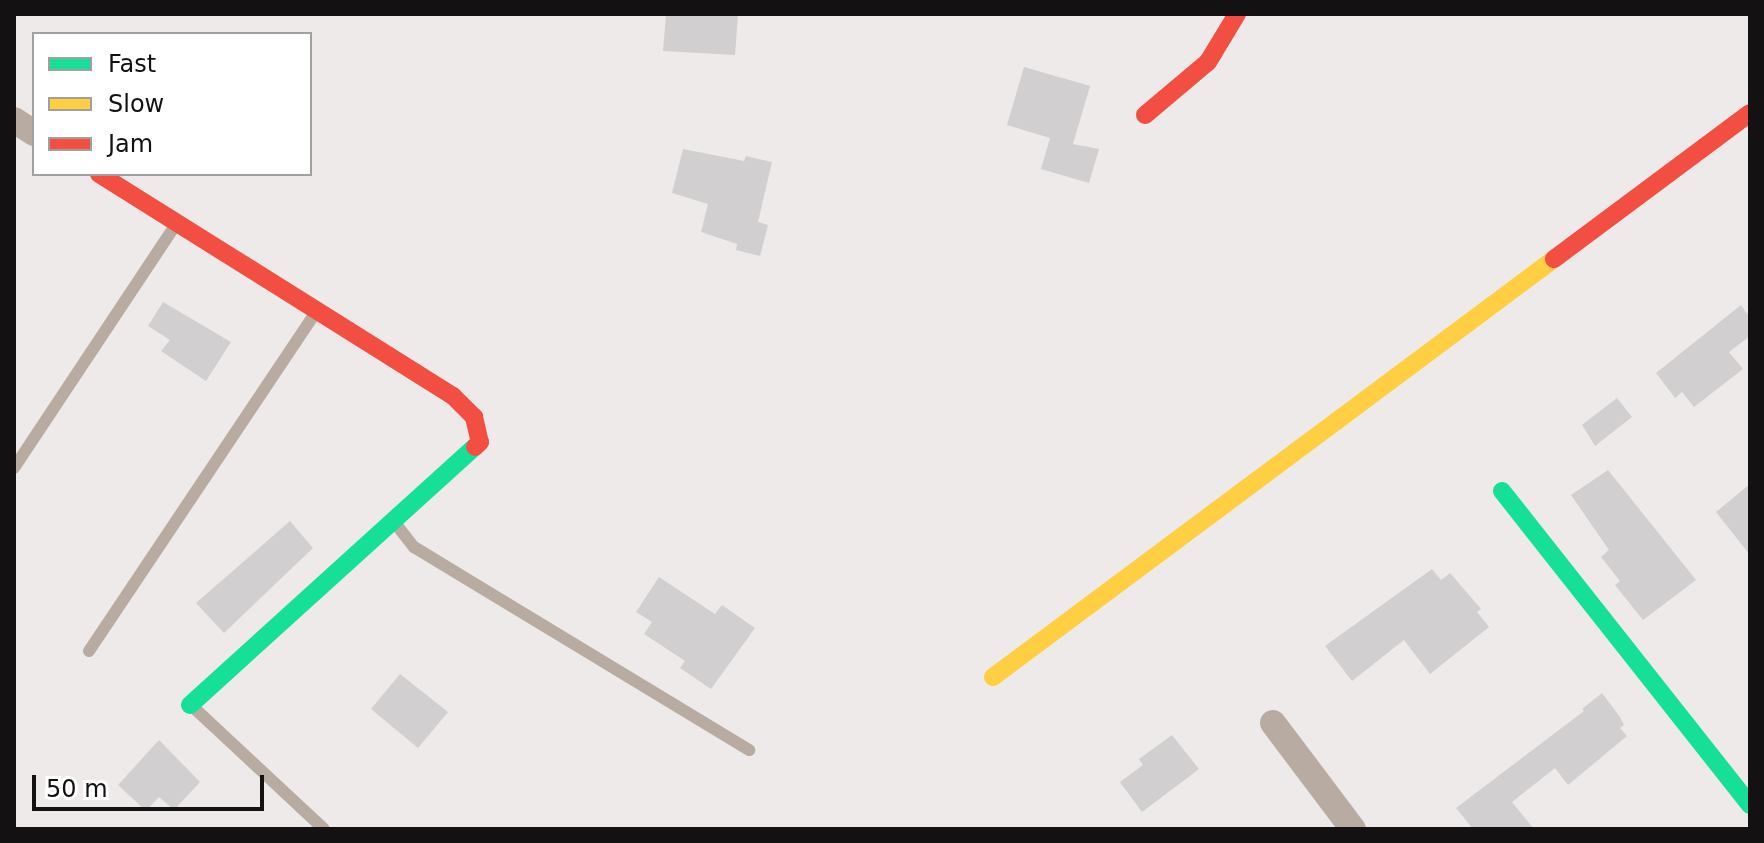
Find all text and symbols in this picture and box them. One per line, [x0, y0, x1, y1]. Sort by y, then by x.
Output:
legend [32, 32, 312, 176]
text: Fast [108, 50, 156, 78]
text: Slow [108, 90, 164, 118]
text: Jam [108, 130, 153, 158]
scale bar [36, 759, 268, 809]
text: 50 m [46, 775, 108, 803]

